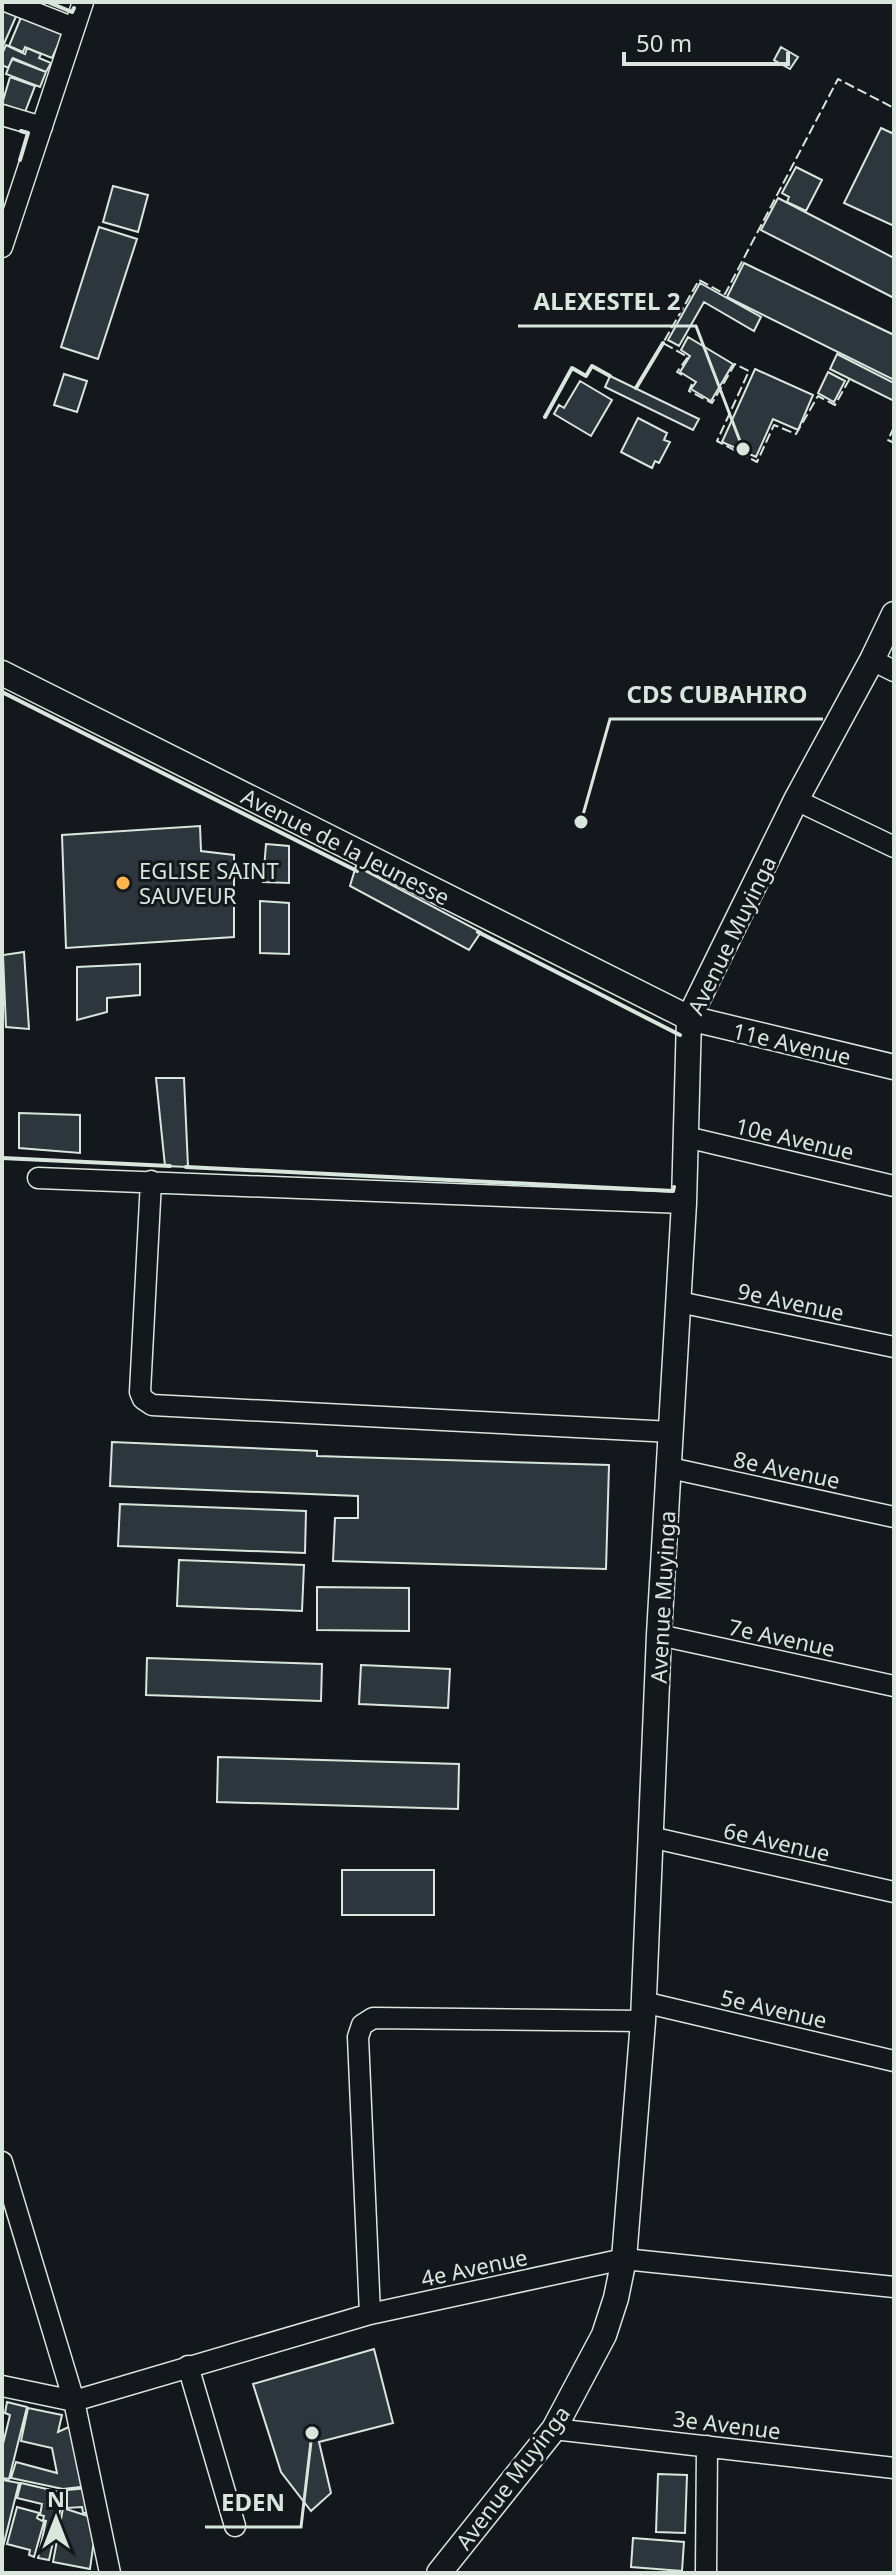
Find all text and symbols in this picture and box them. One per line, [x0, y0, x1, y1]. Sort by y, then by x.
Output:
scale bar [624, 16, 788, 66]
text: 50 m [636, 26, 692, 59]
callout: ALEXESTEL 2 [518, 278, 696, 326]
text: ALEXESTEL 2 [534, 284, 680, 317]
callout: CDS CUBAHIRO [610, 671, 823, 719]
text: CDS CUBAHIRO [627, 677, 807, 710]
street label: Avenue de la Jeunesse [237, 780, 455, 912]
street label: Avenue Muyinga [680, 851, 782, 1019]
place label: EGLISE SAINT SAUVEUR [139, 855, 279, 910]
marker: EGLISE SAINT SAUVEUR [114, 874, 132, 892]
street label: 11e Avenue [730, 1015, 854, 1071]
street label: 10e Avenue [733, 1110, 857, 1166]
street label: 9e Avenue [735, 1275, 847, 1327]
street label: 8e Avenue [731, 1443, 843, 1495]
street label: Avenue Muyinga [642, 1510, 682, 1684]
street label: 7e Avenue [726, 1611, 838, 1663]
street label: 6e Avenue [721, 1814, 833, 1868]
street label: 5e Avenue [718, 1981, 830, 2035]
street label: 4e Avenue [418, 2241, 530, 2293]
street label: Avenue Muyinga [448, 2399, 576, 2555]
street label: 3e Avenue [672, 2403, 782, 2445]
north arrow [16, 2479, 96, 2559]
callout: EDEN [205, 2479, 301, 2527]
text: N [47, 2483, 65, 2513]
text: EDEN [221, 2485, 285, 2518]

